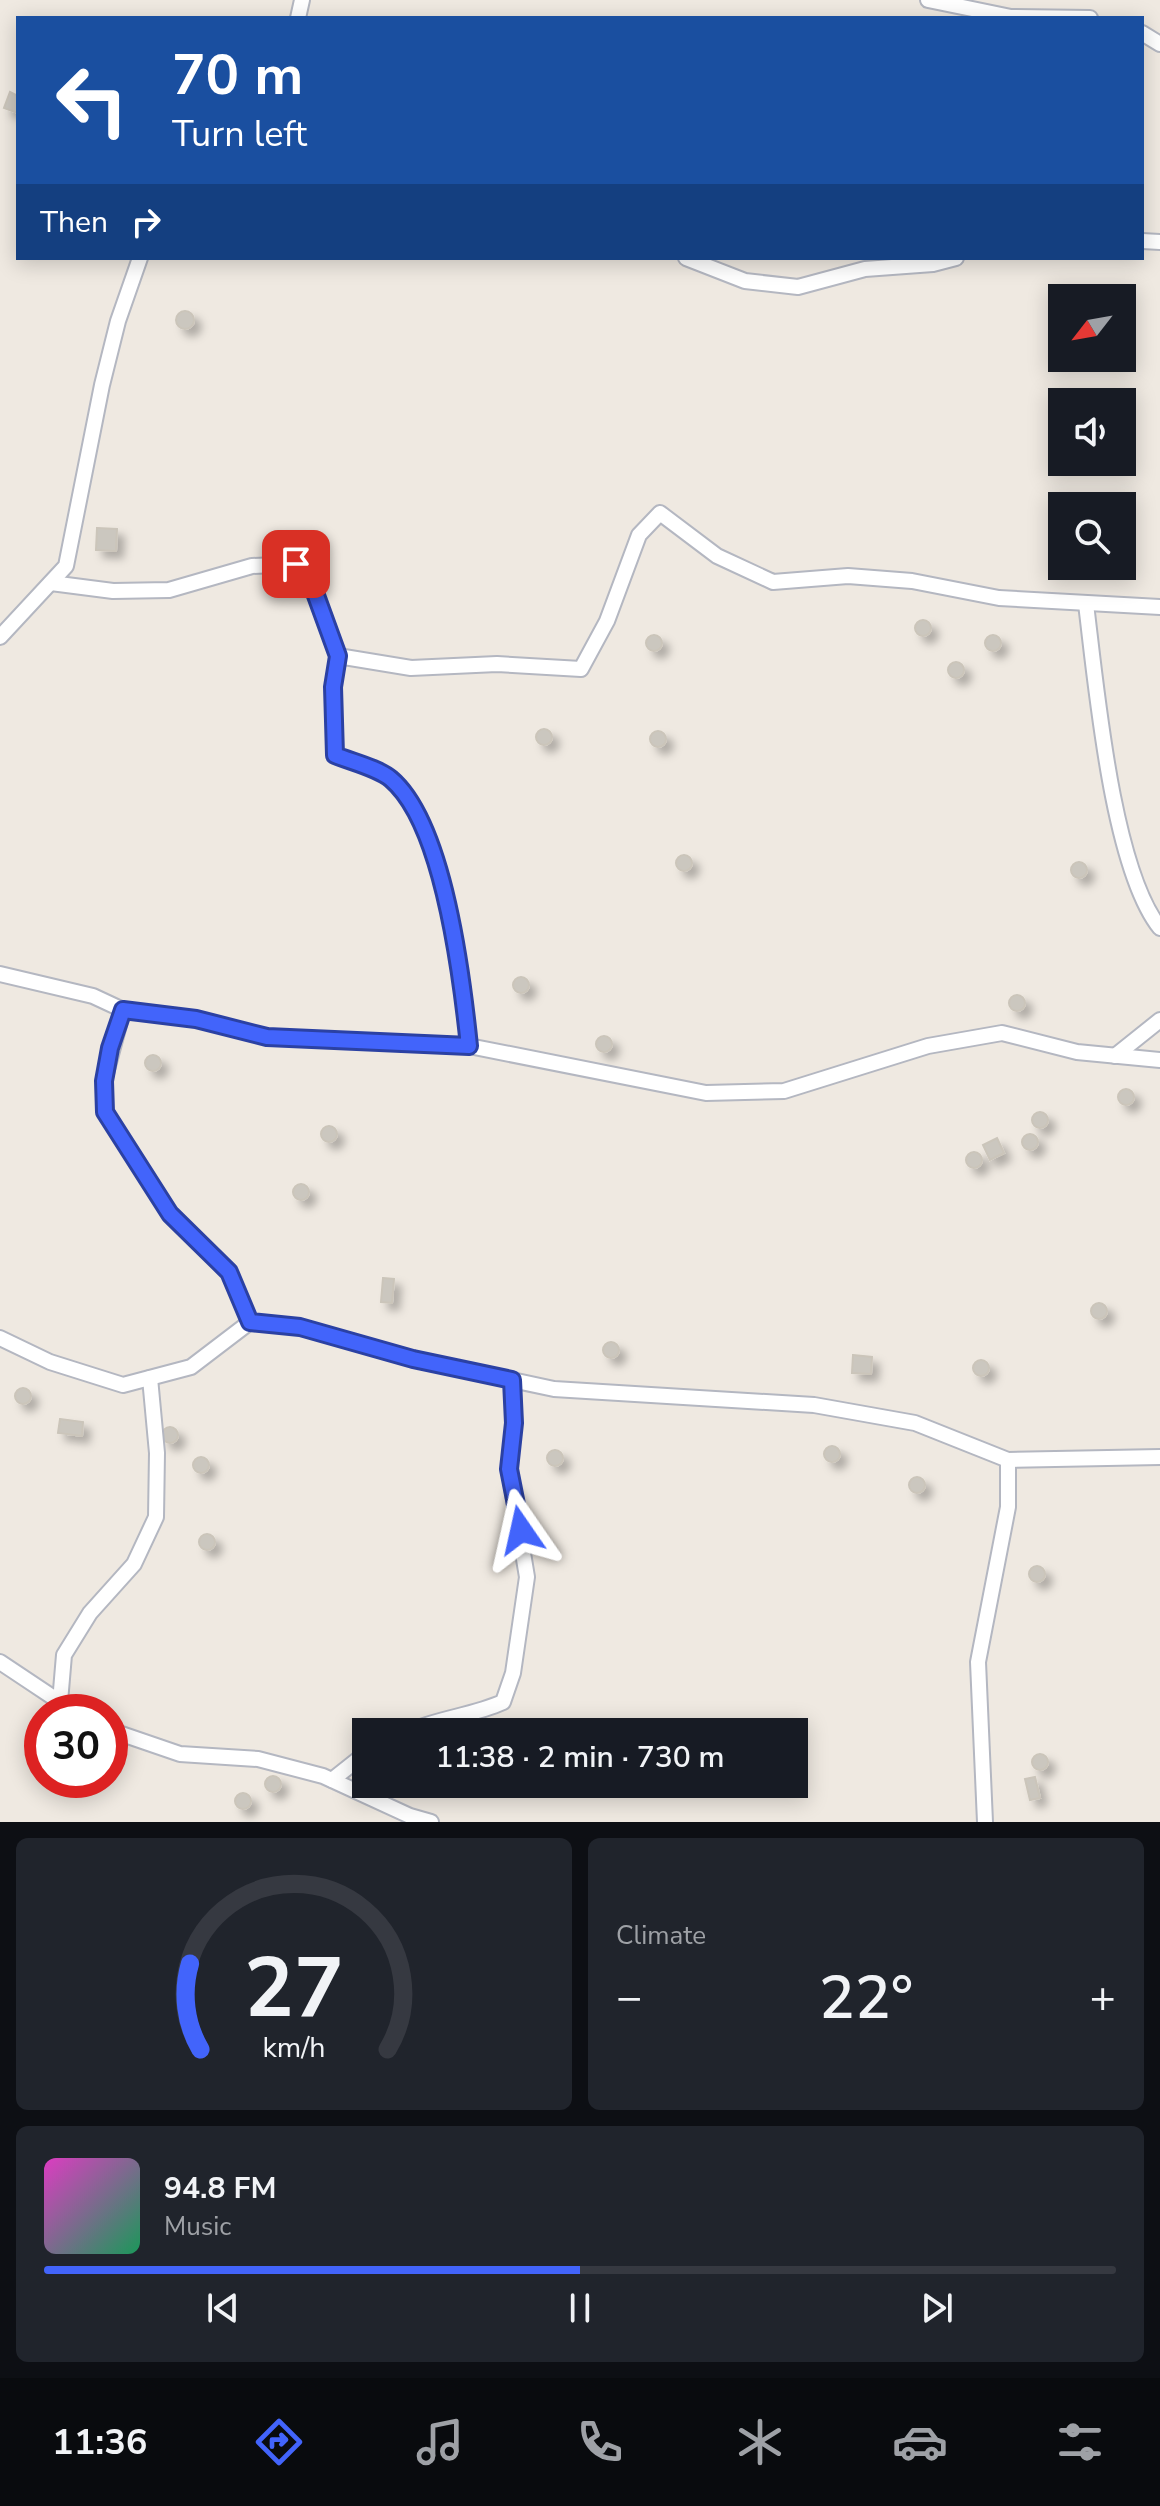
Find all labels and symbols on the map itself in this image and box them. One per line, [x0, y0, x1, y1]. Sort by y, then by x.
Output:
north arrow [1048, 284, 1136, 372]
pin [262, 530, 330, 598]
position arrow [479, 1488, 563, 1572]
speed limit sign: 30 [24, 1694, 128, 1798]

